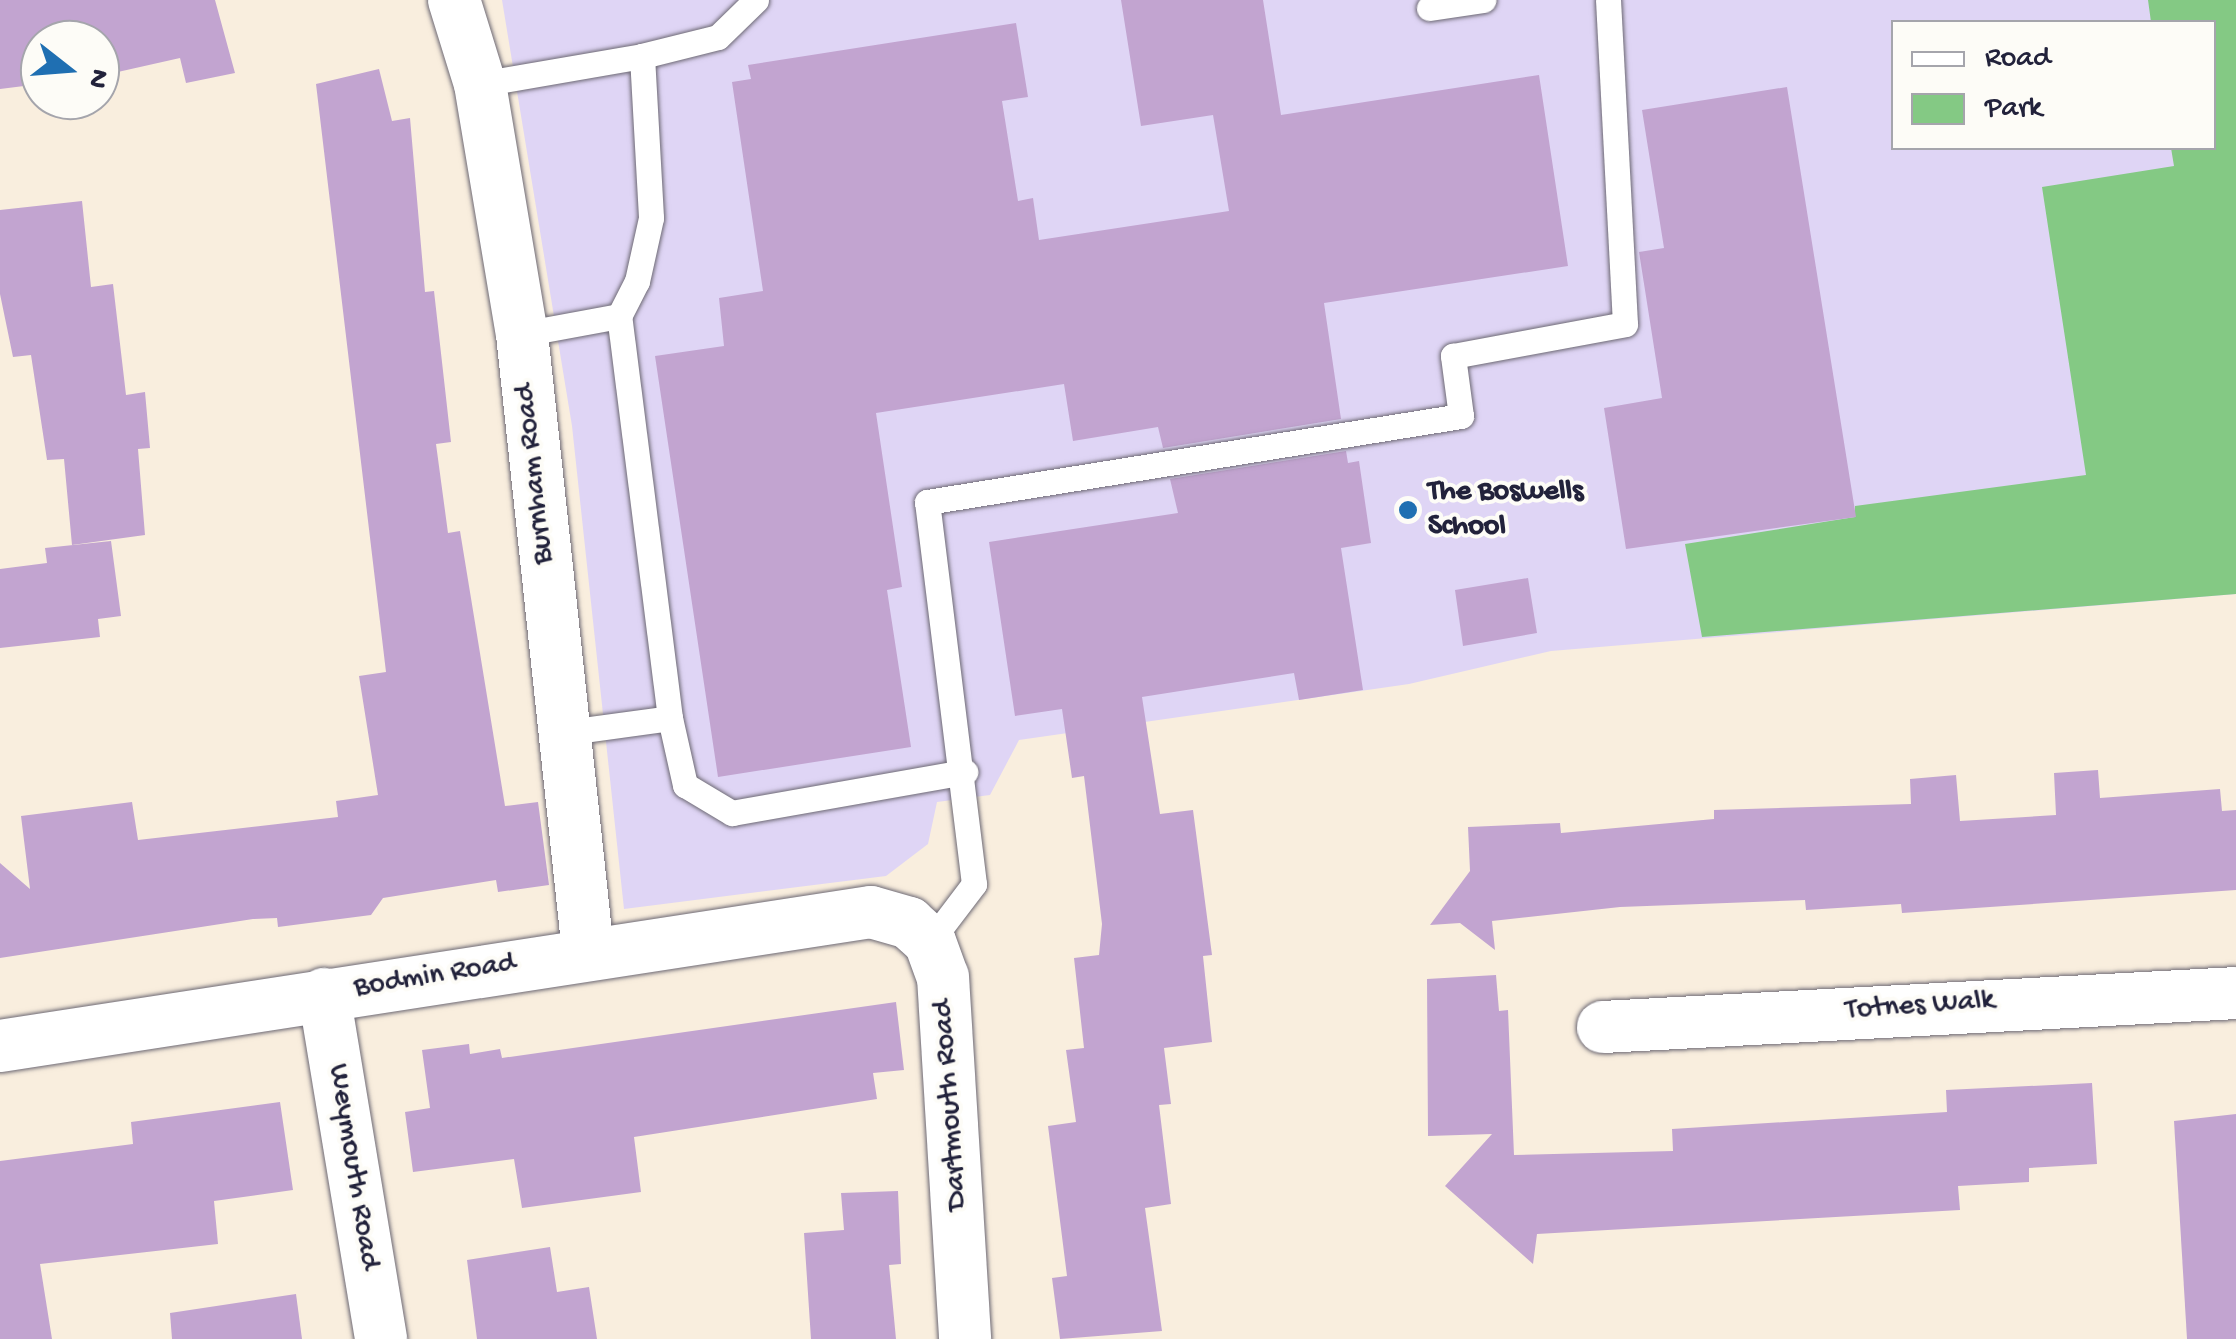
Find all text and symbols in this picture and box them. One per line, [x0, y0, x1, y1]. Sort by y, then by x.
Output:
north arrow [20, 20, 120, 120]
legend [1891, 20, 2216, 150]
text: Road [1985, 42, 2051, 77]
text: N [79, 65, 116, 92]
text: Park [1985, 92, 2042, 127]
street label: Burnham Road [509, 382, 563, 566]
place label: The Boswells School [1428, 475, 1583, 546]
marker: The Boswells School [1397, 499, 1419, 521]
street label: Bodmin Road [352, 946, 518, 1008]
street label: Totnes Walk [1844, 984, 1996, 1030]
street label: Dartmouth Road [927, 998, 977, 1212]
street label: Weymouth Road [318, 1062, 386, 1272]

